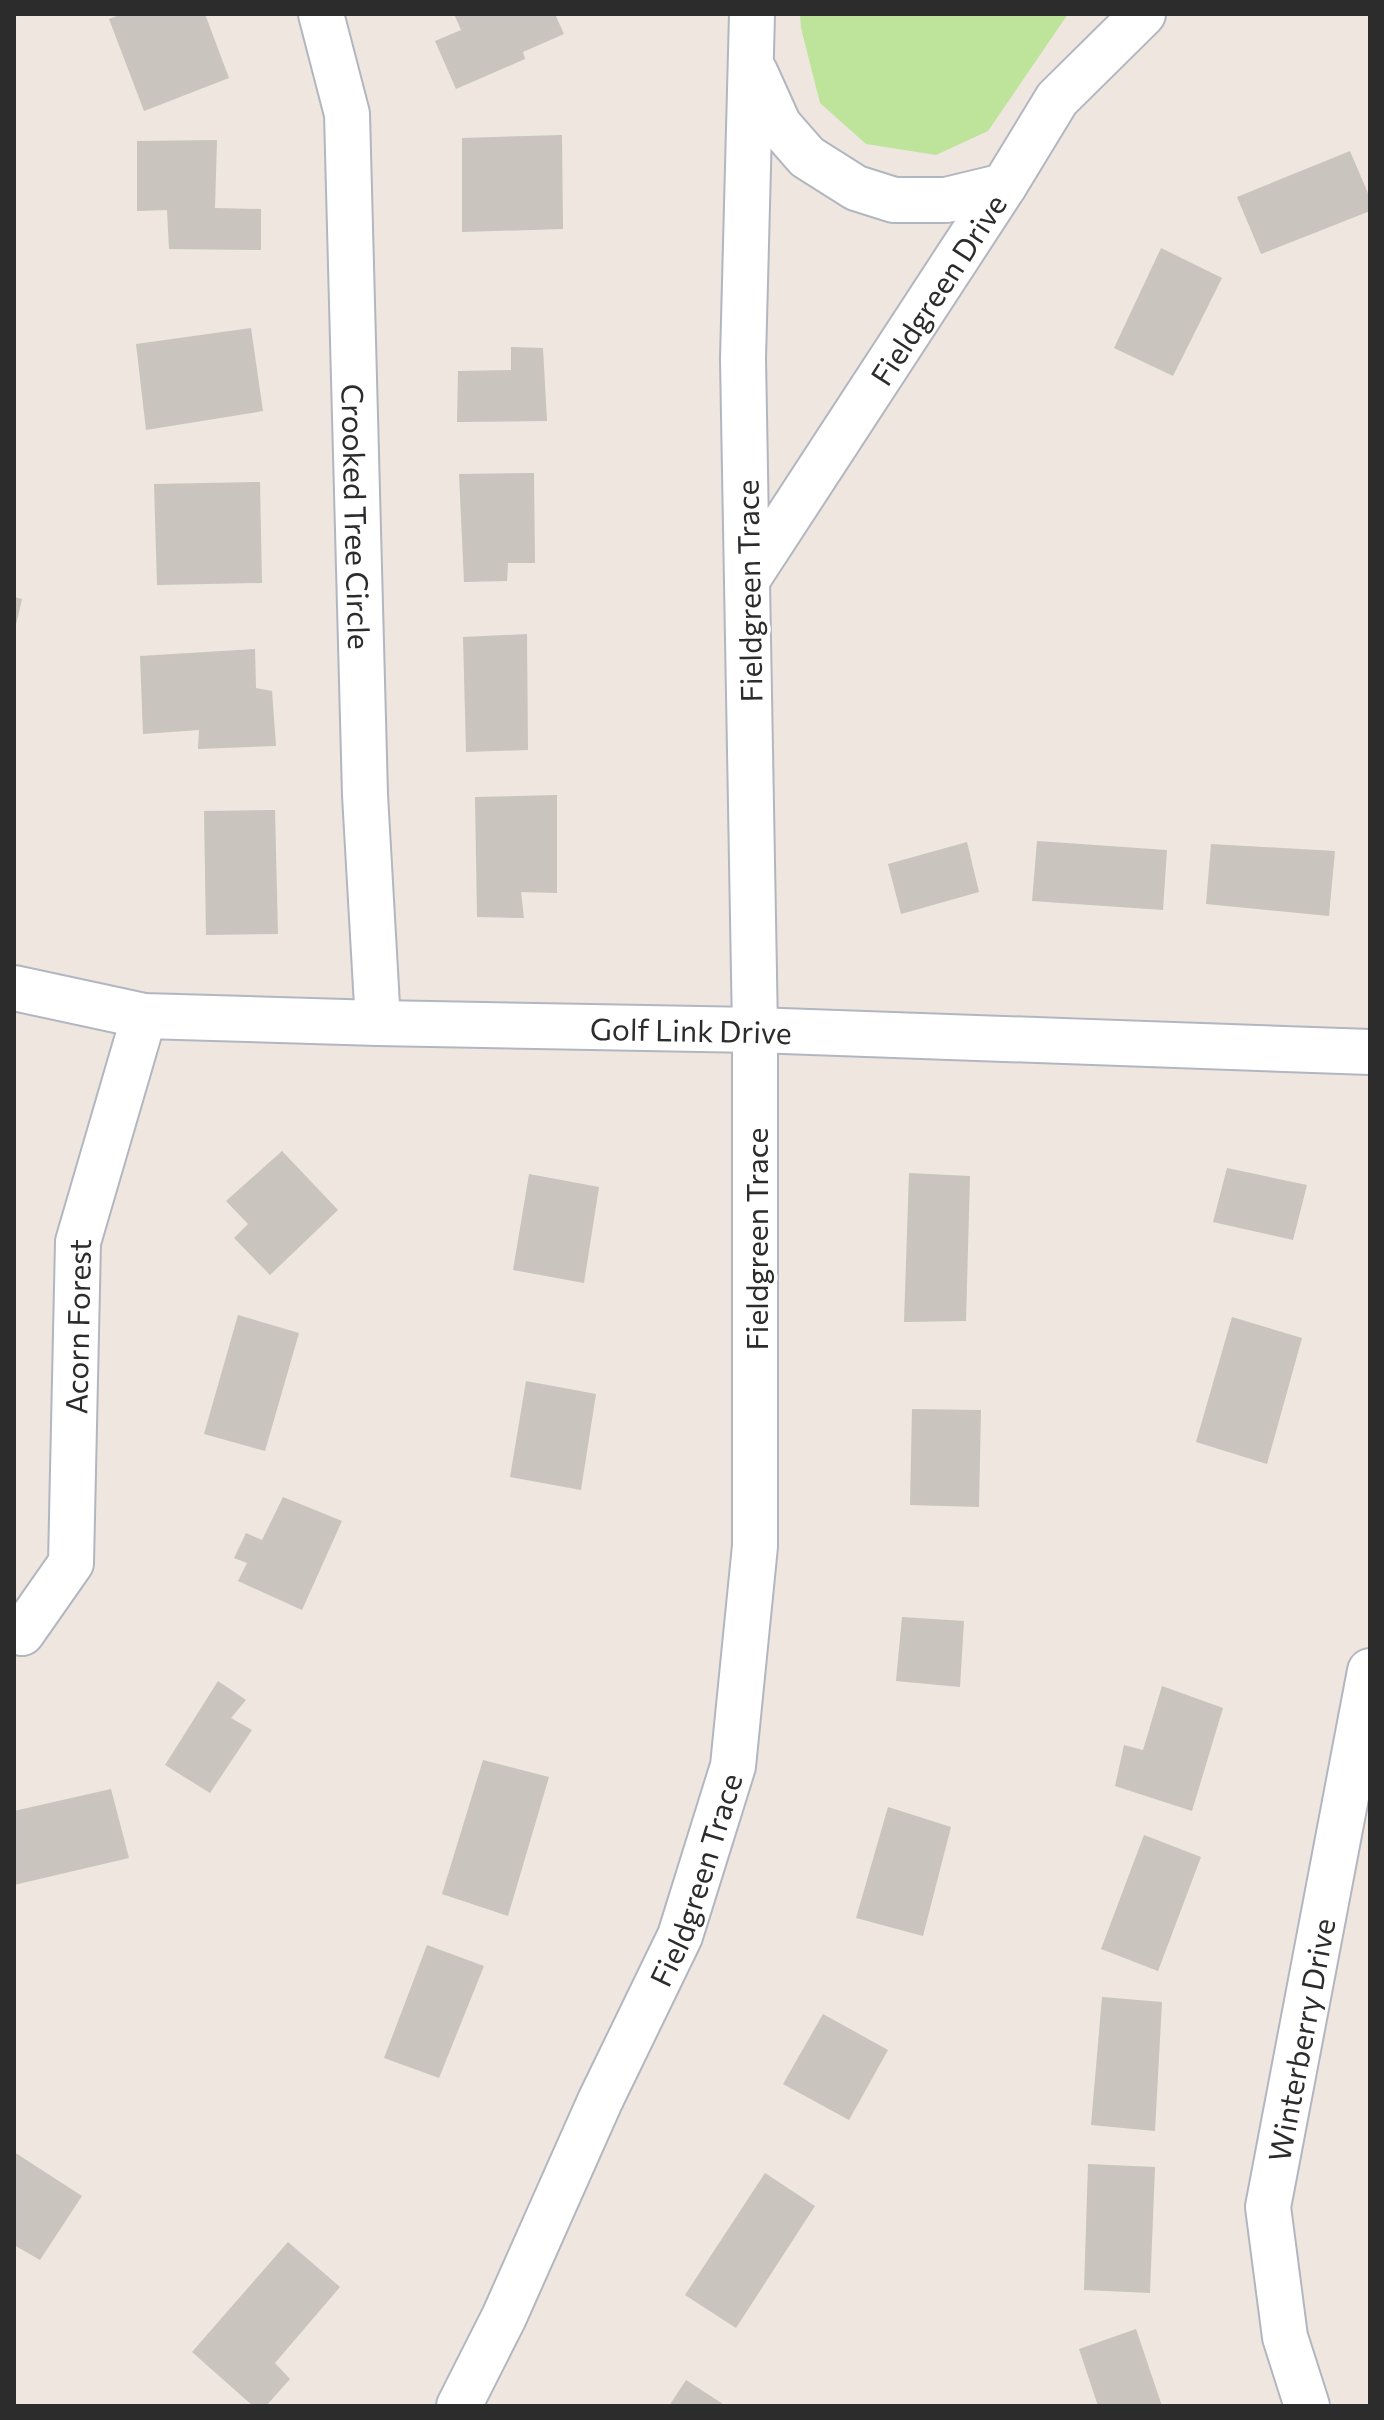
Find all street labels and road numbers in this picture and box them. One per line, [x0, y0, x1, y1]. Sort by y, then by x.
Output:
street label: Fieldgreen Drive [861, 186, 1013, 391]
street label: Crooked Tree Circle [336, 383, 380, 650]
street label: Fieldgreen Trace [728, 479, 768, 703]
street label: Golf Link Drive [590, 1008, 792, 1050]
street label: Fieldgreen Trace [737, 1128, 774, 1350]
street label: Acorn Forest [56, 1238, 97, 1415]
street label: Fieldgreen Trace [640, 1768, 748, 1992]
street label: Winterberry Drive [1259, 1915, 1341, 2164]

